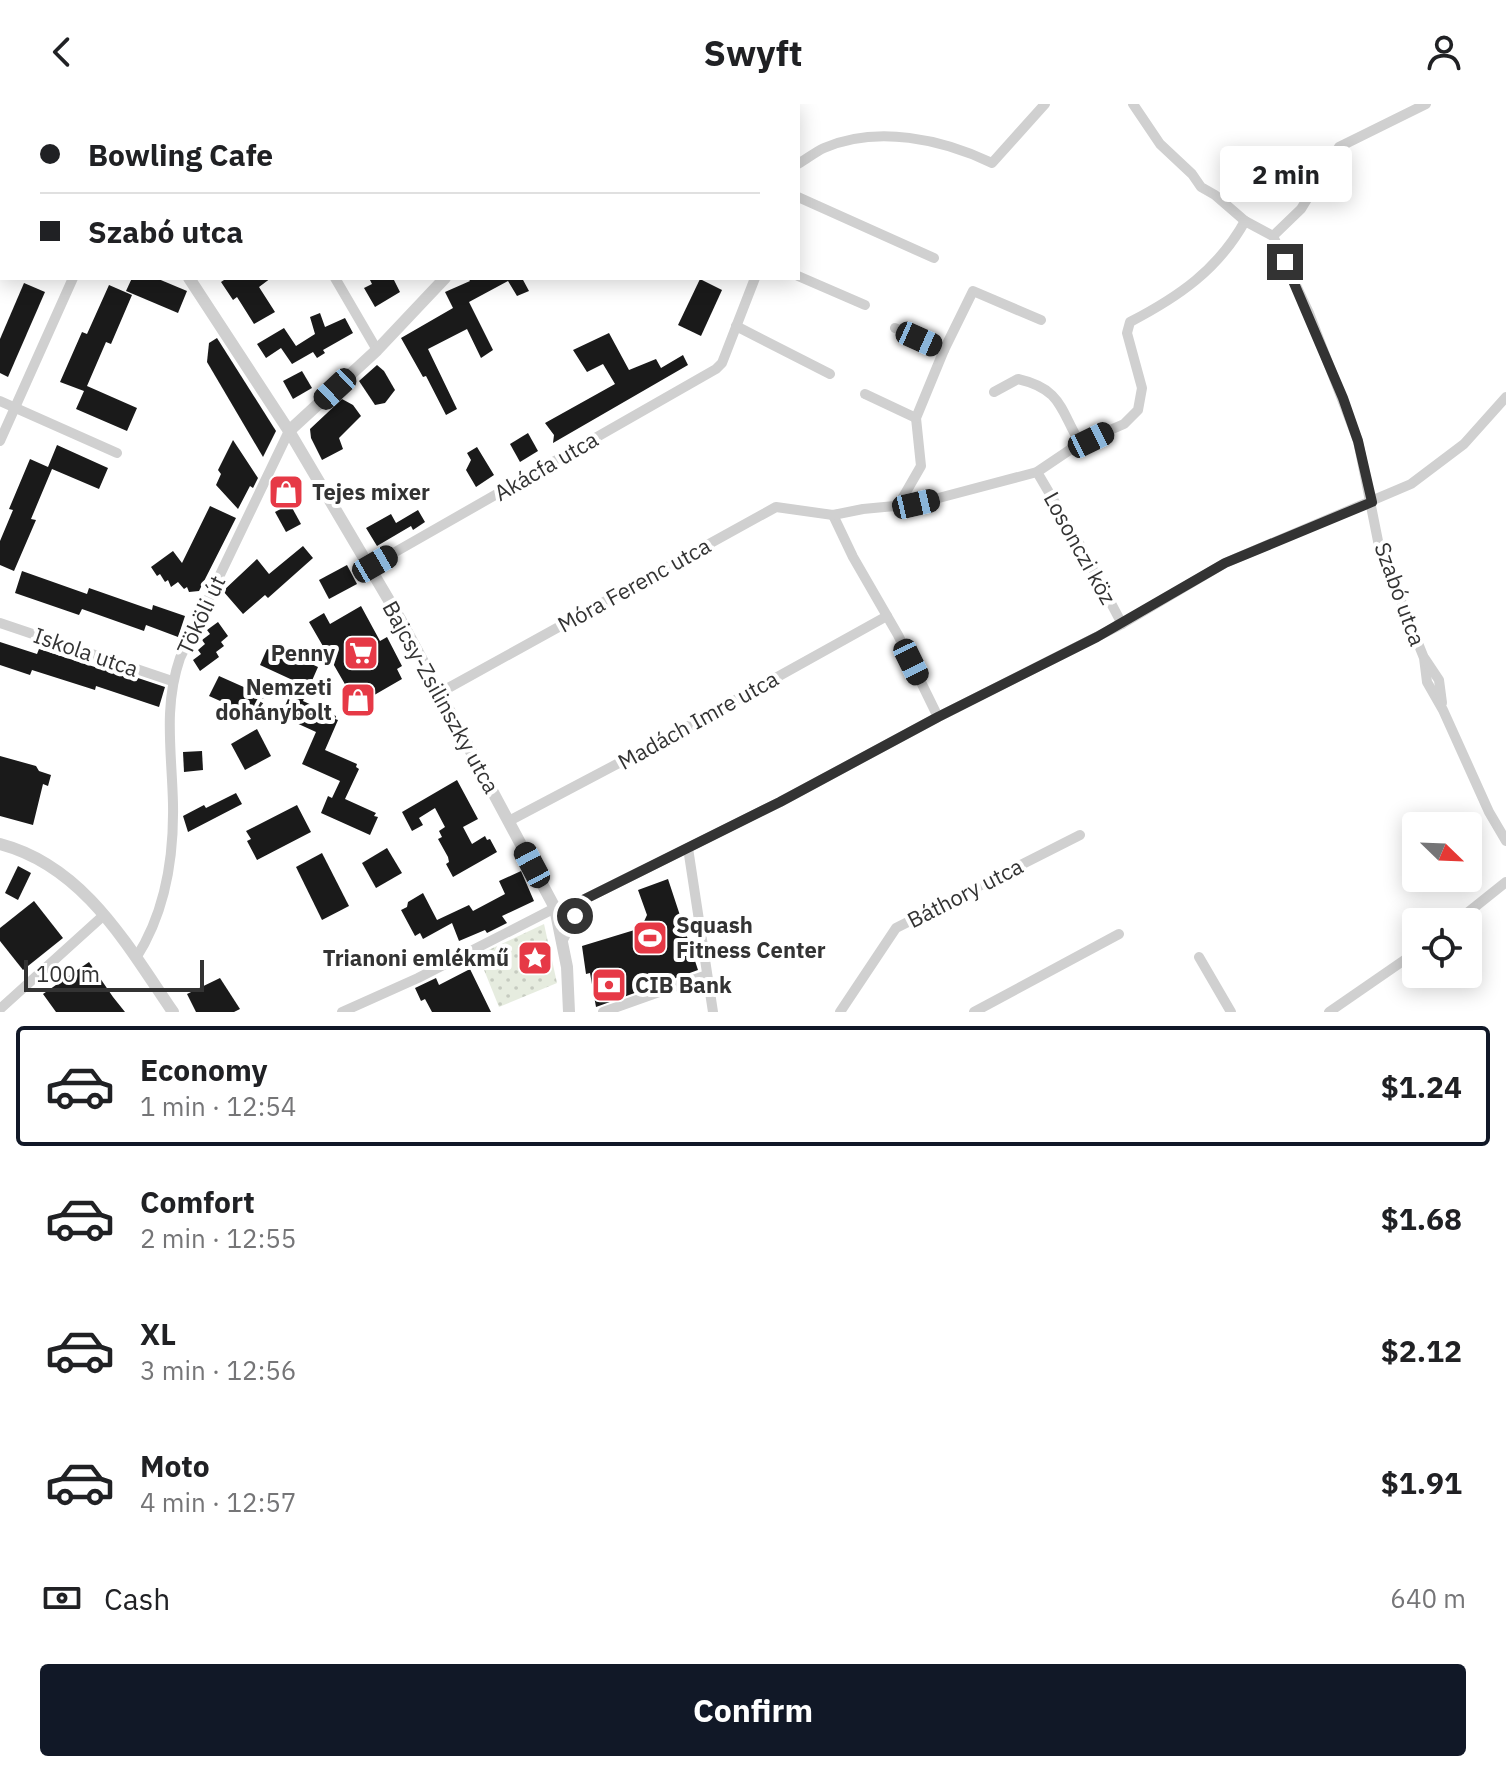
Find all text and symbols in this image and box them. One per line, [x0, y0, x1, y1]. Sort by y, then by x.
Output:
text: Swyft [703, 29, 803, 76]
icon: back [40, 30, 84, 74]
icon: person [1422, 30, 1466, 74]
text: Bowling Cafe [88, 135, 273, 174]
callout: 2 min [1219, 146, 1351, 202]
text: 2 min [1252, 157, 1320, 191]
text: Szabó utca [88, 212, 243, 251]
route end [1267, 244, 1303, 280]
car [892, 318, 946, 360]
car [309, 364, 361, 414]
car [1064, 419, 1118, 461]
street label: Akácfa utca [489, 424, 603, 507]
shop icon: Tejes mixer [267, 473, 305, 511]
place label: Tejes mixer [312, 477, 430, 506]
street label: Losonczi köz [1038, 486, 1123, 609]
car [890, 487, 942, 521]
street label: Móra Ferenc utca [552, 530, 716, 639]
street label: Szabó utca [1368, 538, 1433, 650]
car [348, 542, 402, 586]
street label: Tököli út [170, 571, 231, 659]
street label: Bajcsy-Zsilinszky utca [376, 595, 507, 798]
street label: Iskola utca [30, 620, 143, 683]
supermarket icon: Penny [342, 634, 380, 672]
car [890, 635, 932, 689]
place label: Penny [271, 638, 335, 667]
street label: Madách Imre utca [612, 663, 783, 776]
place label: Nemzeti dohánybolt [215, 672, 332, 726]
shop icon: Nemzeti dohánybolt [339, 681, 377, 719]
north arrow [1402, 812, 1482, 892]
map controls [1402, 812, 1482, 988]
car [510, 838, 554, 892]
street label: Báthory utca [902, 851, 1028, 934]
route start [557, 898, 593, 934]
button: locate [1402, 908, 1482, 988]
place label: Squash Fitness Center [676, 910, 826, 964]
sports icon: Squash Fitness Center [631, 919, 669, 957]
place icon: Trianoni emlékmű [516, 939, 554, 977]
place label: Trianoni emlékmű [323, 943, 509, 972]
scale bar [24, 956, 204, 992]
text: 100 m [36, 959, 100, 988]
bank icon: CIB Bank [590, 966, 628, 1004]
place label: CIB Bank [635, 970, 732, 999]
icon: car [44, 1050, 116, 1122]
text: Economy [140, 1050, 268, 1089]
text: $1.24 [1381, 1067, 1462, 1106]
text: 1 min · 12:54 [140, 1089, 296, 1123]
icon: car [44, 1182, 116, 1254]
text: Comfort [140, 1182, 255, 1221]
text: $1.68 [1381, 1199, 1462, 1238]
text: 2 min · 12:55 [140, 1221, 296, 1255]
icon: car [44, 1314, 116, 1386]
text: XL [140, 1314, 176, 1353]
text: $2.12 [1381, 1331, 1462, 1370]
text: 3 min · 12:56 [140, 1353, 296, 1387]
icon: car [44, 1446, 116, 1518]
text: Moto [140, 1446, 210, 1485]
text: $1.91 [1381, 1463, 1462, 1502]
text: 4 min · 12:57 [140, 1485, 296, 1519]
icon: cash [40, 1576, 84, 1620]
text: Cash [104, 1579, 170, 1618]
text: 640 m [1390, 1581, 1466, 1615]
button: Confirm [40, 1664, 1466, 1756]

